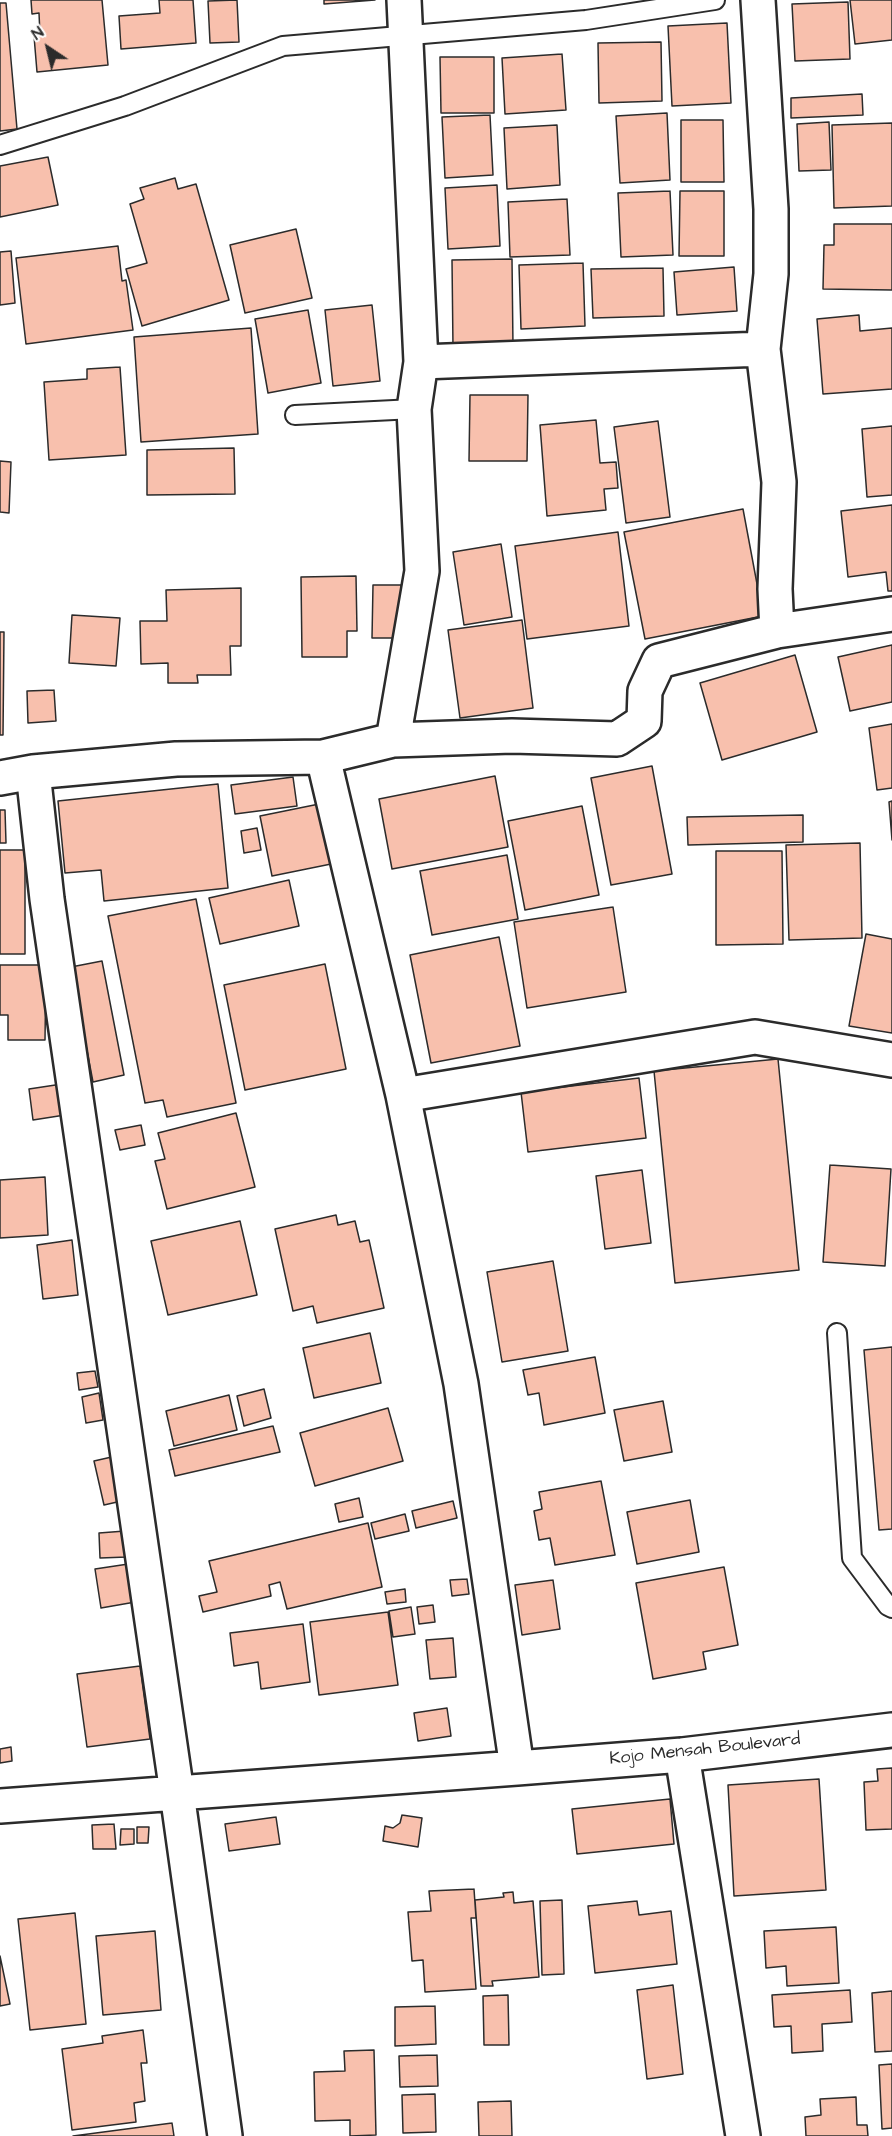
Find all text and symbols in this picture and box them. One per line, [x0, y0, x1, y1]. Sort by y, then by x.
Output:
north arrow [18, 18, 78, 78]
text: N [27, 21, 48, 45]
street label: Kojo Mensah Boulevard [609, 1729, 801, 1771]

